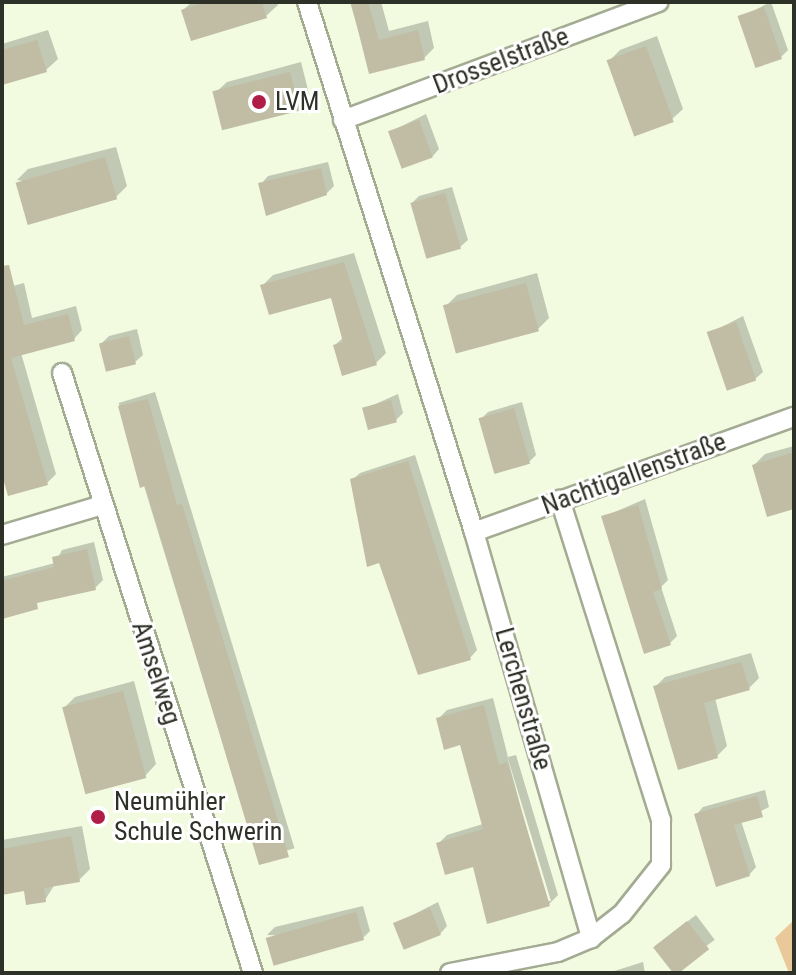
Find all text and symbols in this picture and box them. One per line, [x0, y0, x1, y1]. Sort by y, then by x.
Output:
street label: Drosselstraße [429, 21, 573, 101]
place label: LVM [275, 86, 319, 118]
marker: LVM [250, 93, 268, 111]
street label: Nachtigallenstraße [538, 426, 730, 522]
street label: Amselweg [125, 618, 187, 728]
street label: Lerchenstraße [488, 624, 558, 774]
place label: Neumühler Schule Schwerin [114, 786, 282, 848]
marker: Neumühler Schule Schwerin [89, 808, 107, 826]

